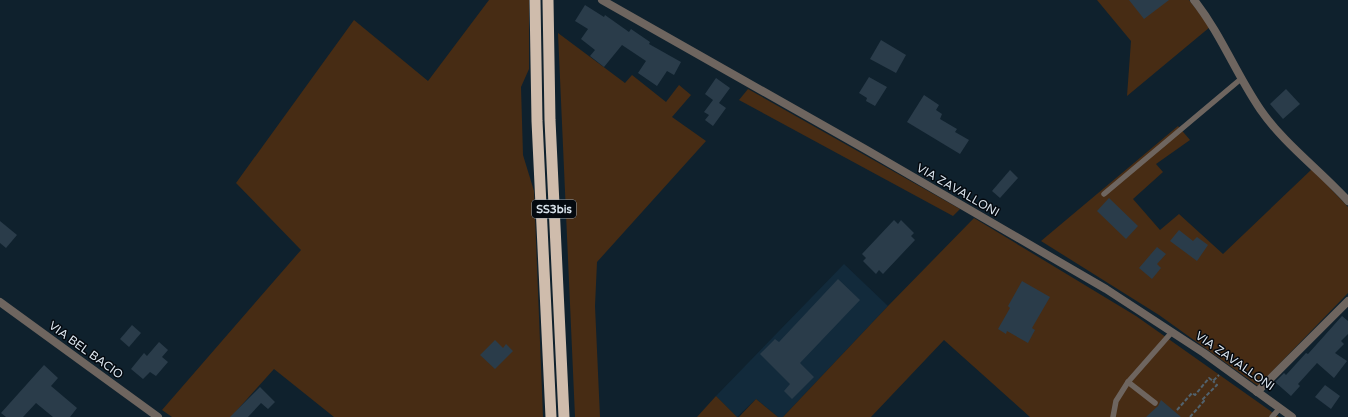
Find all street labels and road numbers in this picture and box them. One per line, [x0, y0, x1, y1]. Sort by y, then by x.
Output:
street label: VIA ZAVALLONI [914, 161, 1002, 219]
road number: SS3bis [532, 200, 576, 218]
street label: VIA BEL BACIO [46, 318, 126, 382]
street label: VIA ZAVALLONI [1193, 329, 1277, 393]

